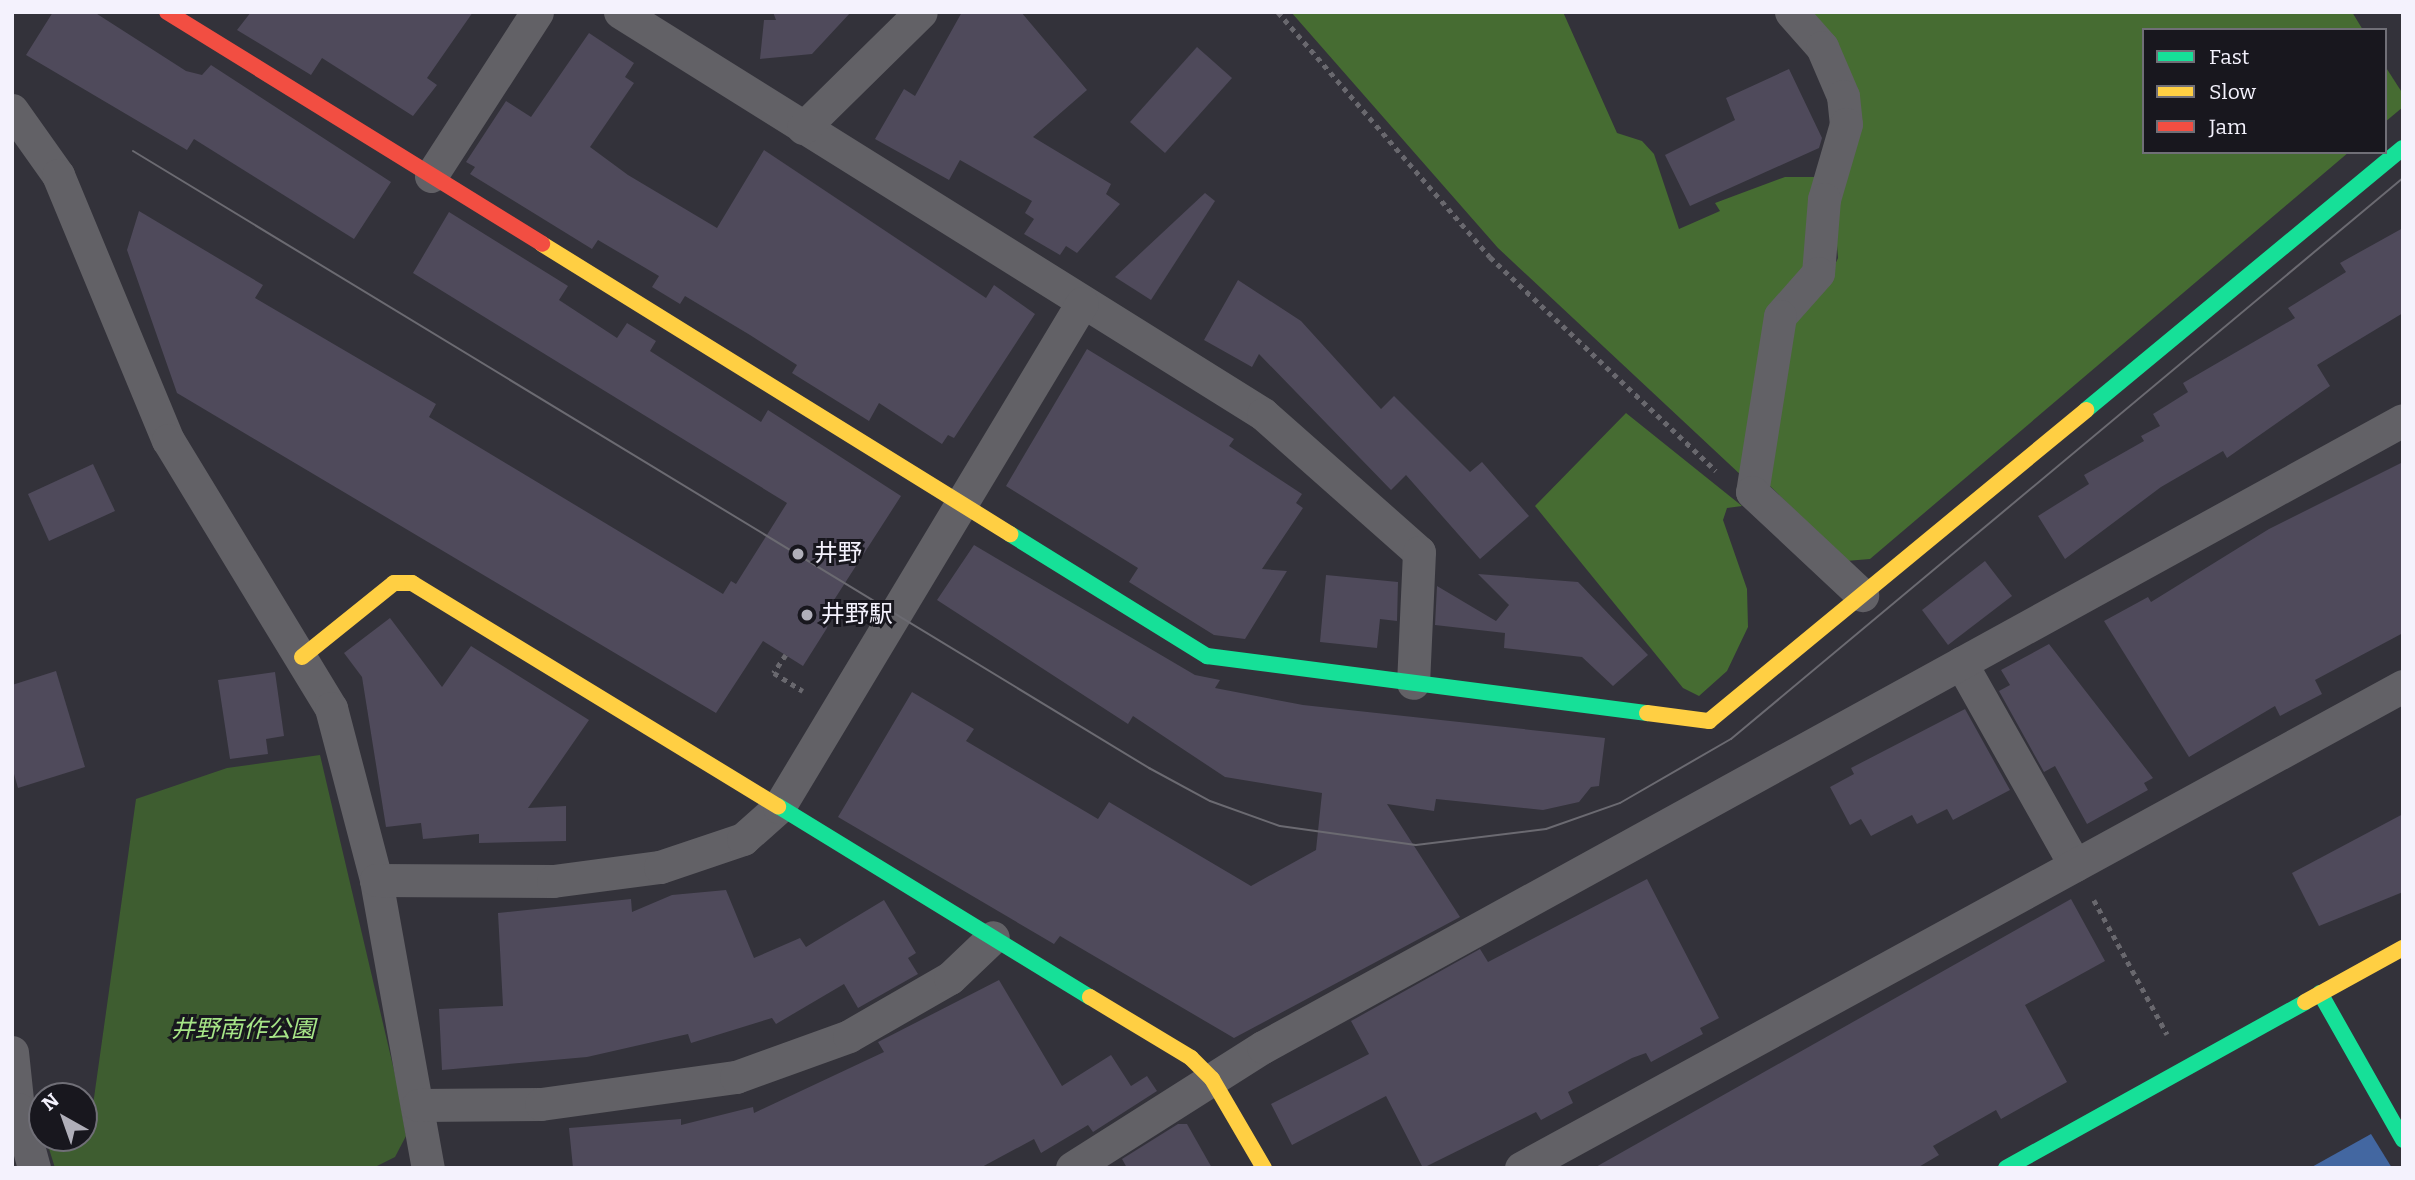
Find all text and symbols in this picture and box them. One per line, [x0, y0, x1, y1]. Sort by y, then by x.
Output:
legend [2142, 28, 2387, 154]
text: Fast [2209, 44, 2249, 70]
text: Slow [2209, 79, 2256, 105]
text: Jam [2209, 114, 2247, 140]
place label: 井野 [814, 540, 862, 568]
marker: 井野 [788, 544, 808, 564]
place label: 井野駅 [821, 601, 893, 629]
marker: 井野駅 [799, 607, 815, 623]
park label: 井野南作公園 [171, 1016, 315, 1044]
north arrow [28, 1082, 98, 1152]
text: N [37, 1089, 63, 1116]

